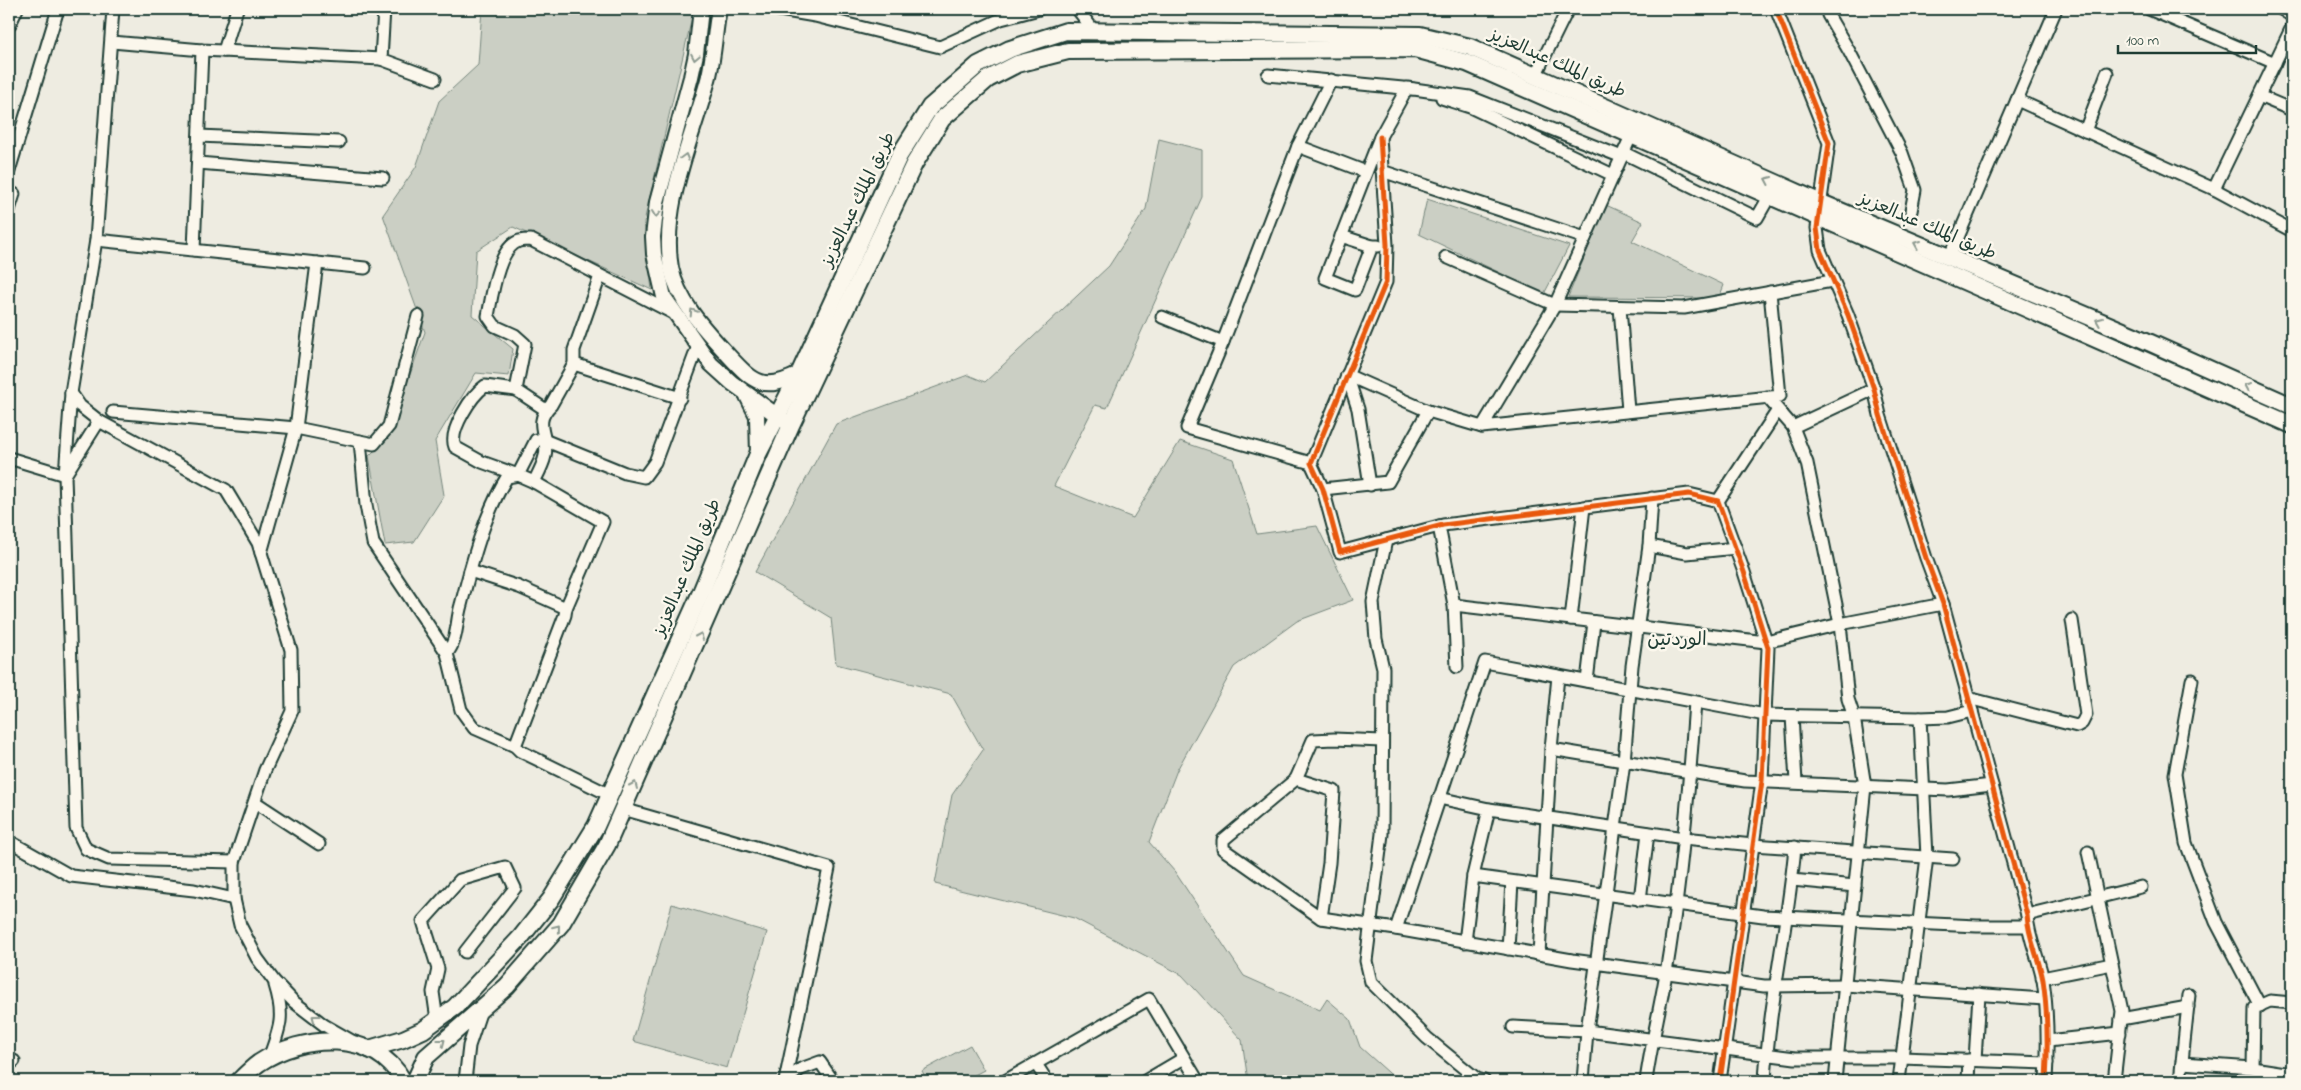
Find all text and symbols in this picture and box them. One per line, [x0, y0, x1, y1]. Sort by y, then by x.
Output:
street label: طريق الملك عبدالعزيز [1482, 21, 1630, 106]
scale bar [2118, 22, 2256, 54]
text: 100 m [2126, 30, 2159, 52]
one-way arrow [690, 53, 701, 61]
street label: طريق الملك عبدالعزيز [814, 128, 903, 274]
one-way arrow [680, 153, 690, 161]
one-way arrow [1764, 175, 1773, 186]
street label: طريق الملك عبدالعزيز [1852, 185, 2000, 268]
one-way arrow [651, 211, 662, 219]
one-way arrow [1913, 240, 1922, 250]
one-way arrow [690, 308, 699, 318]
one-way arrow [2095, 316, 2104, 327]
one-way arrow [2244, 381, 2253, 392]
street label: طريق الملك عبدالعزيز [646, 495, 729, 643]
district label: الوردتين [1647, 627, 1707, 654]
one-way arrow [693, 632, 704, 641]
one-way arrow [627, 781, 638, 790]
one-way arrow [551, 924, 560, 933]
one-way arrow [311, 1015, 321, 1024]
one-way arrow [437, 1039, 446, 1048]

